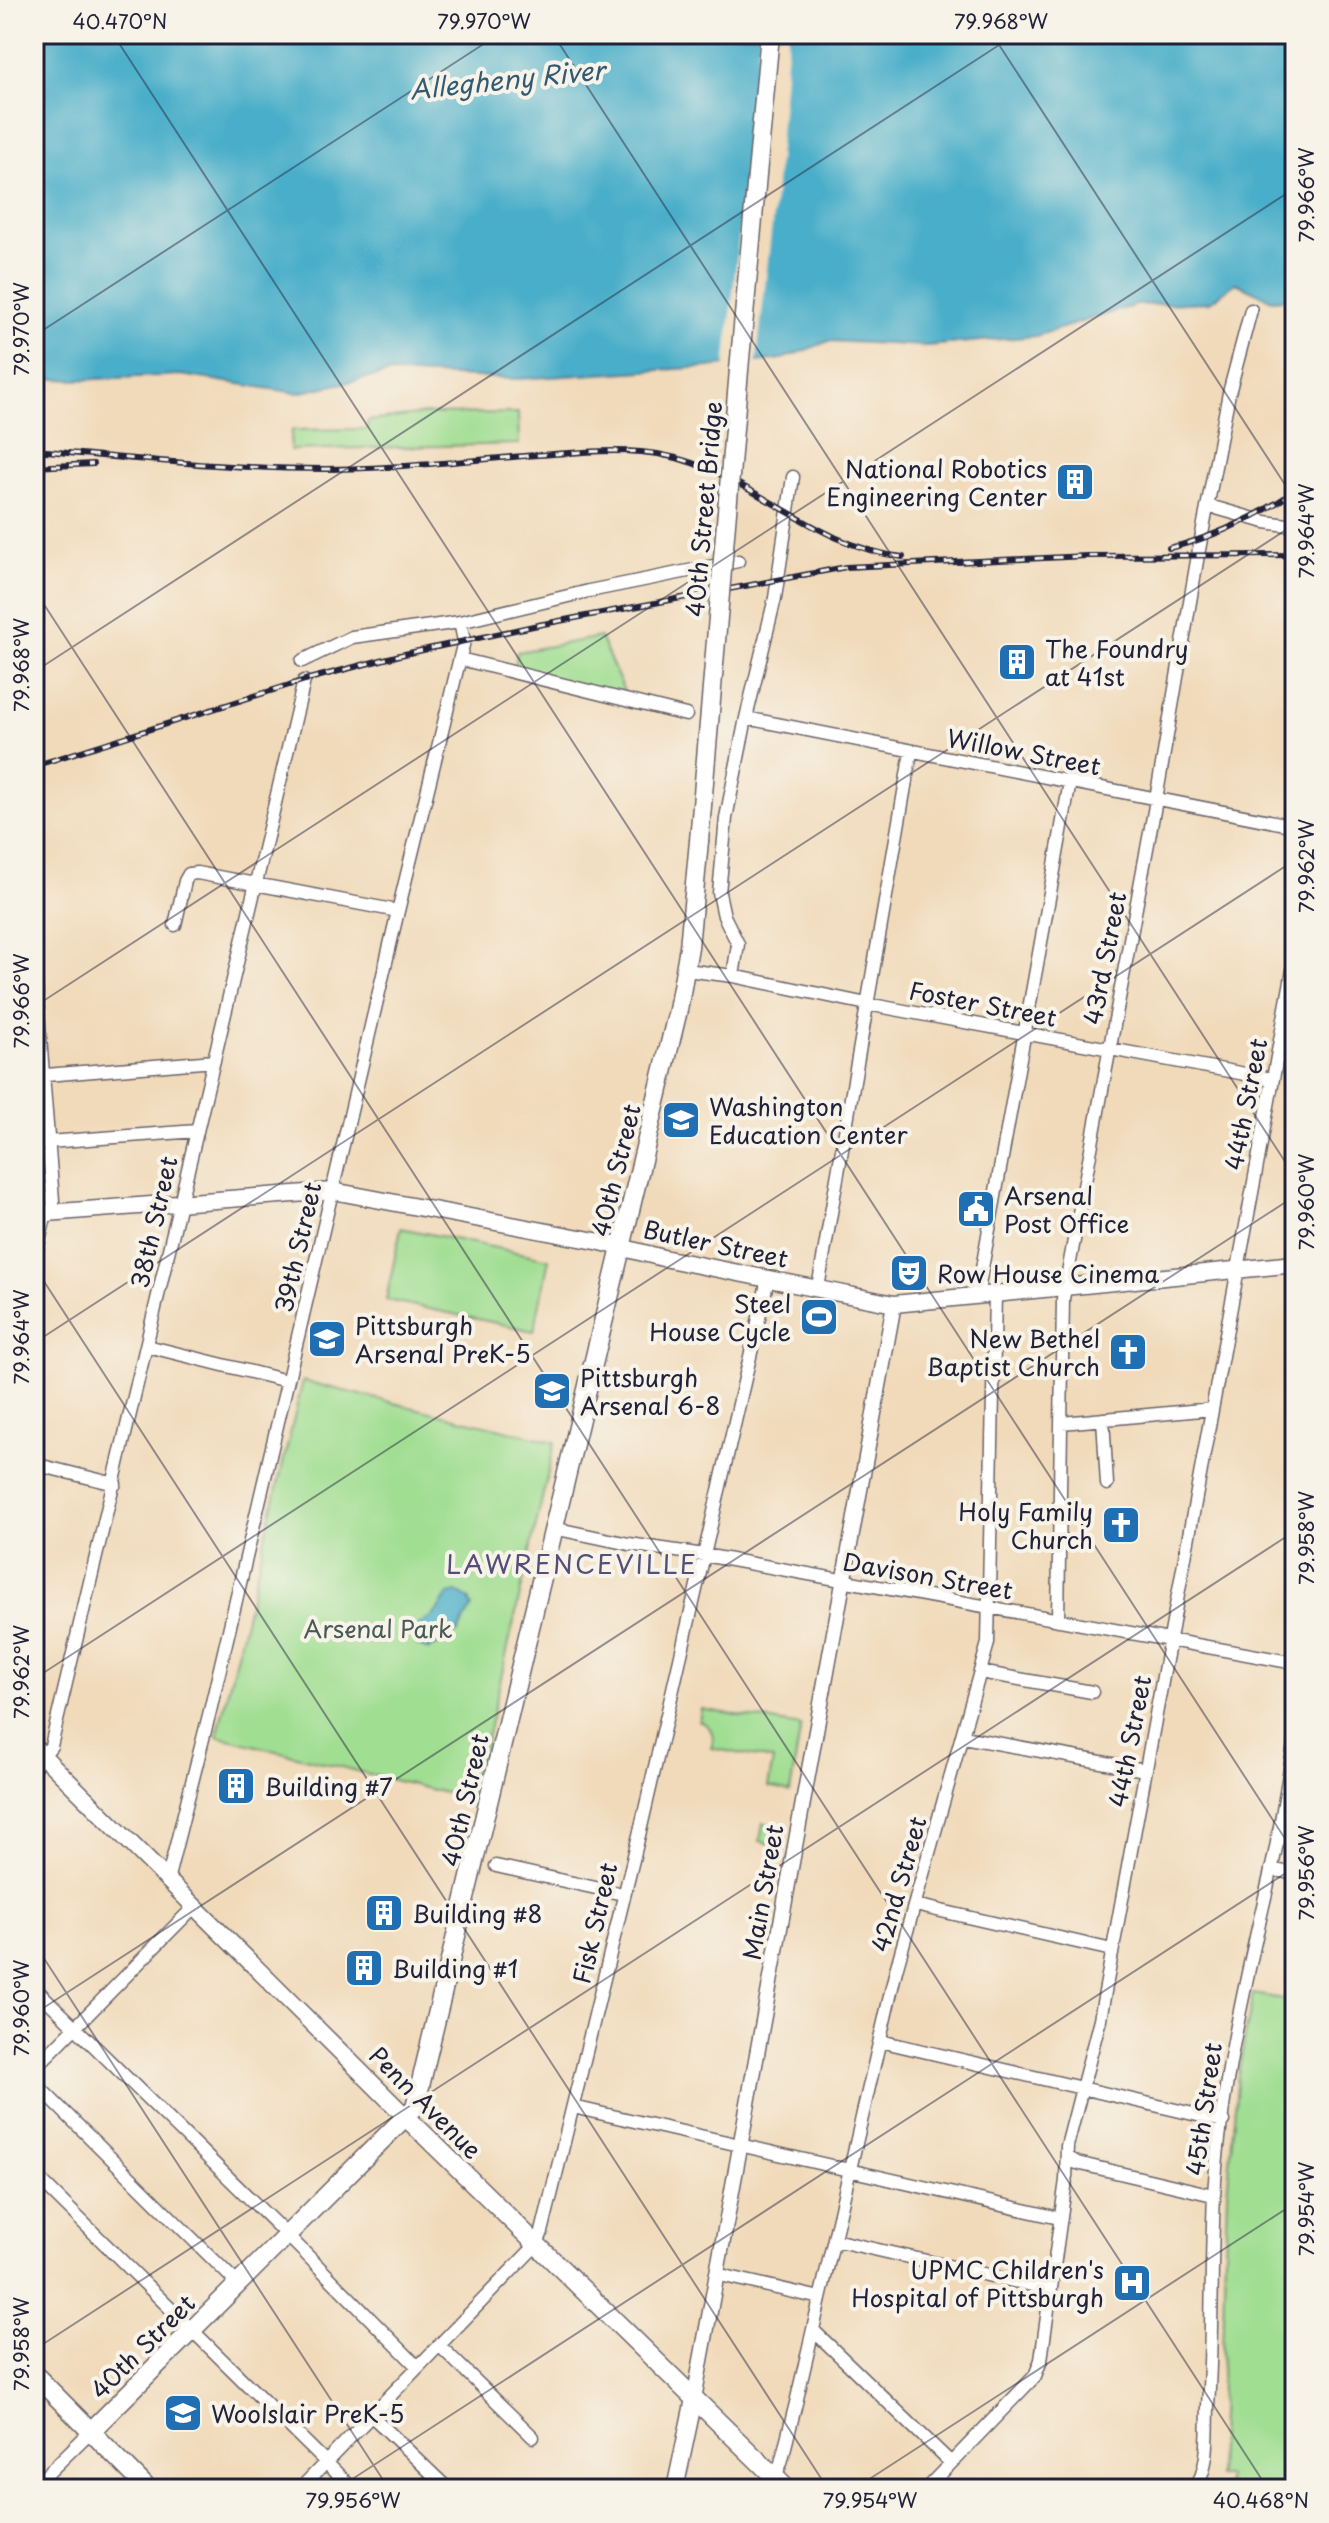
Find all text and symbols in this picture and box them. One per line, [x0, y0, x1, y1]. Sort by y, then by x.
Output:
text: 40.470°N [73, 6, 167, 36]
text: 79.970°W [437, 6, 531, 36]
text: 79.968°W [954, 6, 1049, 36]
water label: Allegheny River [408, 49, 610, 109]
text: 79.966°W [1291, 147, 1321, 243]
text: 79.970°W [6, 282, 36, 376]
street label: 40th Street Bridge [676, 400, 730, 618]
place label: National Robotics Engineering Center [826, 450, 1048, 514]
building icon: National Robotics Engineering Center [1054, 461, 1096, 503]
text: 79.964°W [1291, 483, 1321, 578]
text: 79.968°W [6, 617, 36, 712]
place label: The Foundry at 41st [1045, 630, 1188, 694]
building icon: The Foundry at 41st [996, 641, 1038, 683]
street label: Willow Street [944, 718, 1104, 784]
text: 79.962°W [1291, 819, 1321, 913]
street label: 43rd Street [1073, 888, 1135, 1027]
text: 79.966°W [6, 953, 36, 1049]
street label: Foster Street [906, 971, 1060, 1035]
street label: 44th Street [1215, 1035, 1275, 1173]
place label: Washington Education Center [709, 1088, 909, 1152]
school or university icon: Washington Education Center [660, 1099, 702, 1141]
street label: 40th Street [581, 1100, 649, 1240]
street label: 38th Street [120, 1152, 186, 1291]
text: 79.960°W [1291, 1153, 1321, 1250]
place label: Arsenal Post Office [1004, 1177, 1129, 1241]
street label: 39th Street [265, 1178, 330, 1316]
public building icon: Arsenal Post Office [955, 1188, 997, 1230]
street label: Butler Street [640, 1210, 792, 1276]
theatre icon: Row House Cinema [888, 1252, 930, 1294]
place label: Row House Cinema [937, 1255, 1159, 1291]
place label: Steel House Cycle [649, 1285, 791, 1349]
text: 79.964°W [6, 1289, 36, 1384]
sports icon: Steel House Cycle [798, 1296, 840, 1338]
place label: Pittsburgh Arsenal PreK-5 [355, 1307, 531, 1371]
school or university icon: Pittsburgh Arsenal PreK-5 [306, 1318, 348, 1360]
place label: New Bethel Baptist Church [926, 1320, 1100, 1384]
church icon: New Bethel Baptist Church [1107, 1331, 1149, 1373]
place label: Pittsburgh Arsenal 6-8 [580, 1359, 720, 1423]
school or university icon: Pittsburgh Arsenal 6-8 [531, 1370, 573, 1412]
text: 79.958°W [1291, 1490, 1321, 1585]
place label: Holy Family Church [958, 1493, 1093, 1557]
church icon: Holy Family Church [1100, 1504, 1142, 1546]
street label: Davison Street [840, 1542, 1016, 1608]
district label: LAWRENCEVILLE [446, 1544, 698, 1583]
park label: Arsenal Park [303, 1610, 453, 1646]
text: 79.962°W [6, 1625, 36, 1719]
street label: 44th Street [1099, 1672, 1159, 1810]
street label: 40th Street [431, 1730, 497, 1870]
building icon: Building #7 [215, 1765, 257, 1807]
place label: Building #7 [264, 1768, 393, 1804]
street label: 42nd Street [861, 1812, 935, 1956]
street label: Main Street [732, 1821, 792, 1963]
text: 79.956°W [1291, 1825, 1321, 1921]
street label: Fisk Street [563, 1859, 625, 1987]
building icon: Building #8 [363, 1892, 405, 1934]
place label: Building #8 [412, 1895, 543, 1931]
building icon: Building #1 [343, 1947, 385, 1989]
place label: Building #1 [392, 1950, 518, 1986]
text: 79.960°W [6, 1959, 36, 2056]
street label: Penn Avenue [361, 2037, 491, 2167]
street label: 45th Street [1176, 2040, 1230, 2178]
text: 79.954°W [1291, 2161, 1321, 2256]
place label: UPMC Children's Hospital of Pittsburgh [851, 2251, 1104, 2315]
hospital icon: UPMC Children's Hospital of Pittsburgh [1111, 2262, 1153, 2304]
street label: 40th Street [81, 2285, 203, 2407]
text: 79.958°W [6, 2296, 36, 2391]
school or university icon: Woolslair PreK-5 [162, 2392, 204, 2434]
place label: Woolslair PreK-5 [211, 2395, 405, 2431]
text: 79.956°W [306, 2485, 401, 2515]
text: 79.954°W [823, 2485, 918, 2515]
text: 40.468°N [1213, 2485, 1309, 2515]

